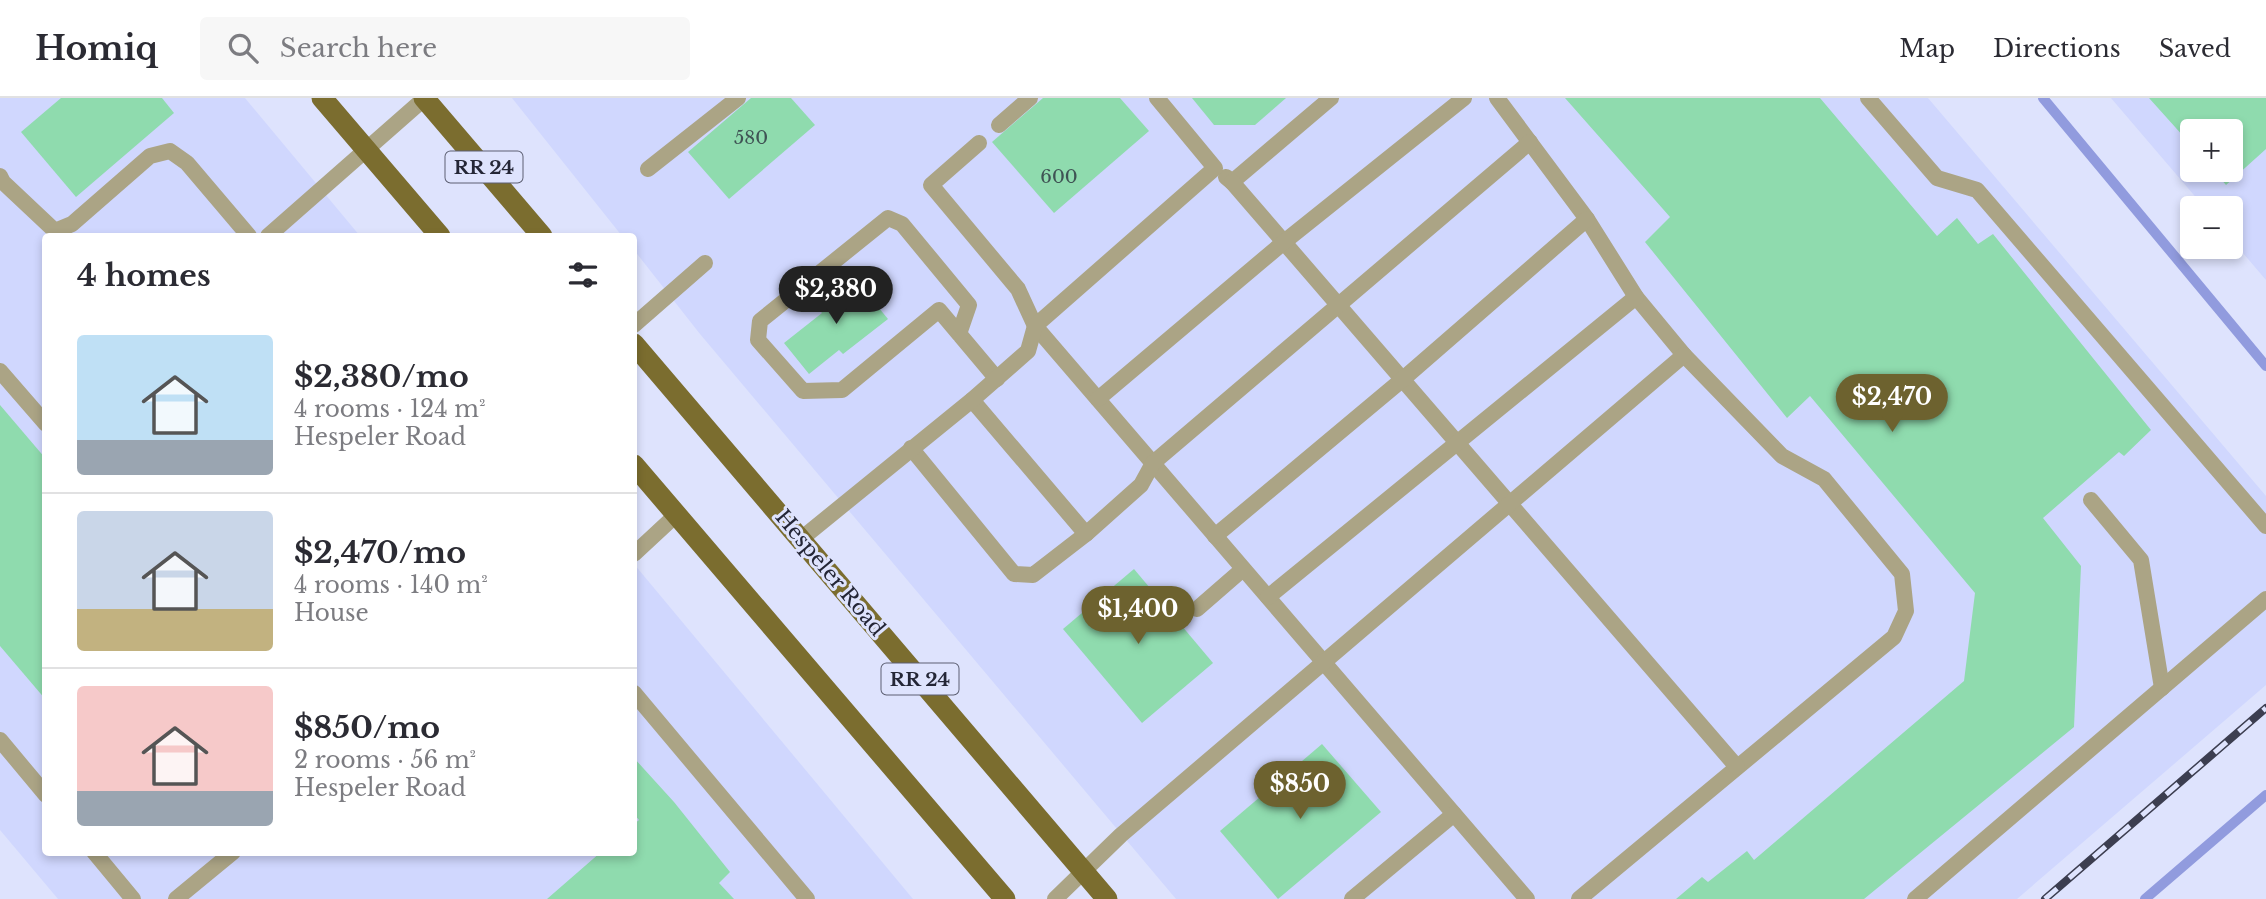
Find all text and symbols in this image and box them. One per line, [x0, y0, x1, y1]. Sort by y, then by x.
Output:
search box [200, 17, 690, 80]
text: Homiq [35, 28, 158, 69]
icon: search [224, 29, 262, 67]
text: Search here [280, 32, 437, 64]
text: Map [1899, 34, 1955, 63]
text: Directions [1993, 34, 2121, 63]
text: Saved [2159, 34, 2231, 63]
map controls [2180, 119, 2243, 259]
button: + [2180, 119, 2243, 182]
house number: 580 [734, 127, 768, 149]
road number: RR 24 [446, 152, 522, 183]
house number: 600 [1040, 166, 1078, 188]
button: − [2180, 196, 2243, 259]
icon: filters [564, 256, 602, 294]
text: 4 homes [77, 257, 211, 294]
pin: $2,380 [779, 266, 893, 326]
text: $2,380 [795, 275, 877, 303]
text: $2,380/mo [294, 358, 469, 395]
icon: home [133, 363, 217, 447]
pin: $2,470 [1835, 374, 1949, 434]
text: $2,470 [1852, 383, 1932, 411]
text: 4 rooms · 124 m² [294, 395, 485, 423]
text: Hespeler Road [294, 423, 466, 451]
street label: Hespeler Road [770, 505, 890, 641]
text: $2,470/mo [294, 534, 466, 571]
icon: home [133, 539, 217, 623]
text: 4 rooms · 140 m² [294, 571, 488, 599]
pin: $1,400 [1081, 587, 1195, 646]
text: $1,400 [1098, 595, 1178, 623]
text: House [294, 599, 369, 627]
road number: RR 24 [881, 664, 958, 694]
text: $850/mo [294, 709, 440, 746]
icon: home [133, 714, 217, 798]
text: 2 rooms · 56 m² [294, 746, 476, 774]
pin: $850 [1259, 762, 1341, 821]
text: $850 [1270, 770, 1330, 798]
text: Hespeler Road [294, 774, 466, 802]

